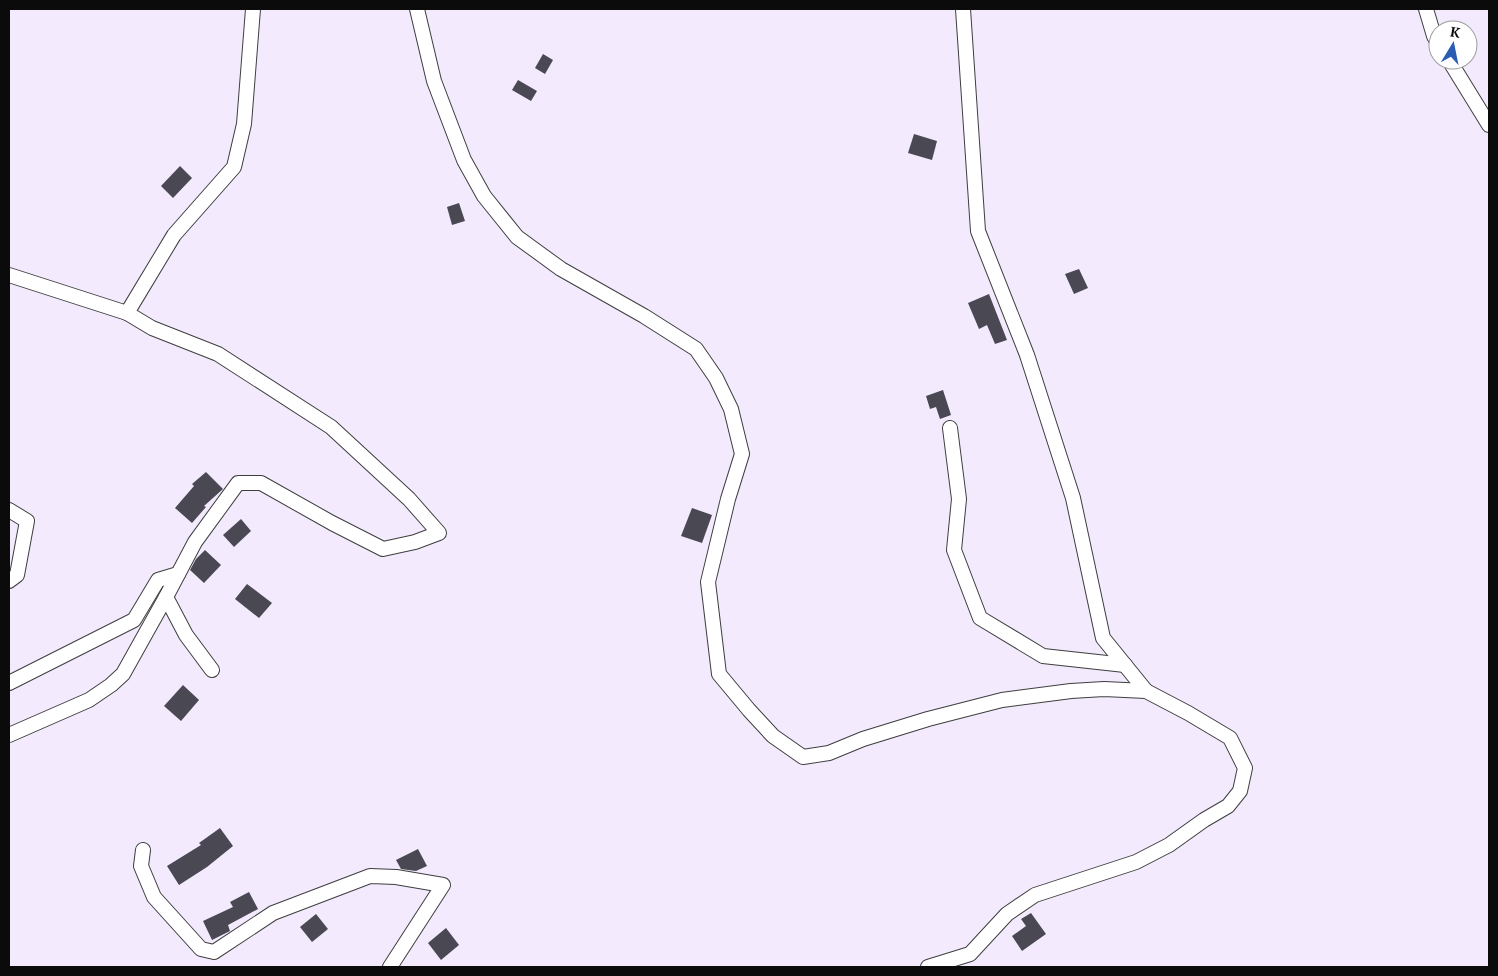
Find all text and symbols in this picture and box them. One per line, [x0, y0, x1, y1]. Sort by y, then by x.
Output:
north arrow [1428, 20, 1478, 70]
text: K [1449, 21, 1462, 42]

